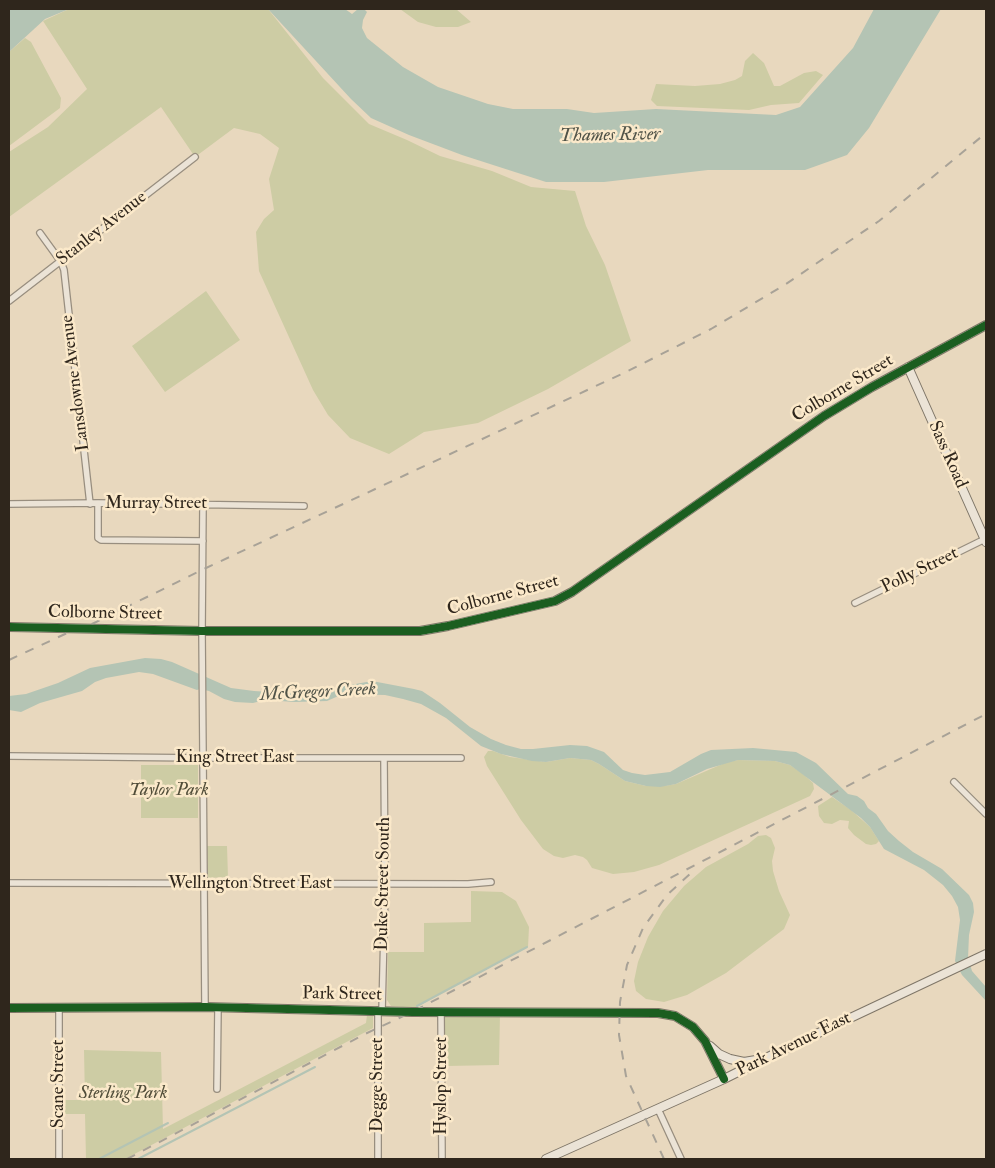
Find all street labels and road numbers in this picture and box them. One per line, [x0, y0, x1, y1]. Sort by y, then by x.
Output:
street label: Stanley Avenue [53, 187, 151, 271]
street label: Lansdowne Avenue [57, 314, 95, 452]
street label: Colborne Street [788, 350, 898, 428]
street label: Sass Road [923, 418, 971, 492]
street label: Murray Street [105, 493, 207, 515]
street label: Polly Street [878, 543, 962, 599]
street label: Colborne Street [445, 571, 561, 621]
street label: Colborne Street [48, 602, 162, 626]
street label: King Street East [176, 747, 294, 769]
street label: Duke Street South [372, 817, 396, 951]
street label: Wellington Street East [168, 873, 332, 895]
street label: Park Street [302, 984, 382, 1006]
street label: Park Avenue East [733, 1008, 855, 1082]
street label: Hyslop Street [431, 1037, 453, 1135]
street label: Degge Street [367, 1038, 389, 1132]
street label: Scane Street [48, 1040, 70, 1128]

